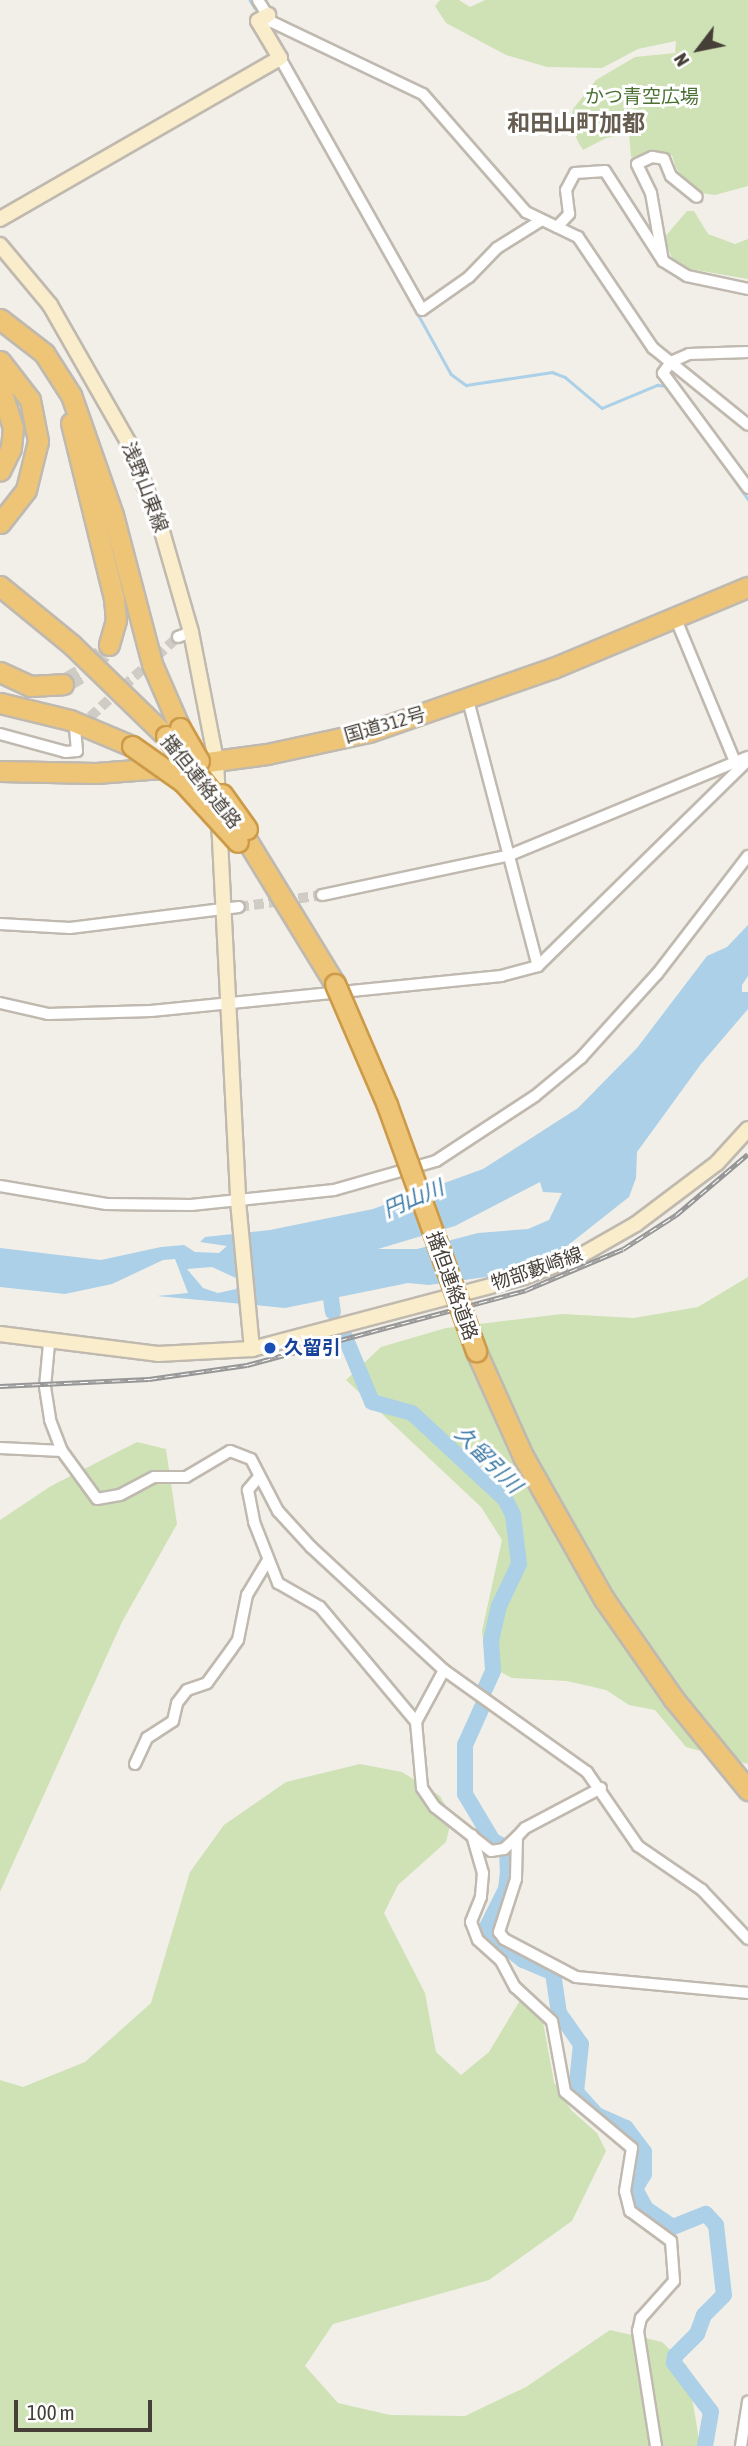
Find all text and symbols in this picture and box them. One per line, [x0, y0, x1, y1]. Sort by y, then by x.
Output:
north arrow [664, 14, 734, 84]
text: N [669, 50, 693, 71]
park label: かつ青空広場 [585, 86, 699, 108]
district label: 和田山町加都 [507, 109, 645, 137]
street label: 浅野山東線 [117, 439, 173, 535]
street label: 国道312号 [342, 702, 428, 748]
street label: 播但連絡道路 [156, 731, 246, 833]
water label: 円山川 [379, 1174, 447, 1222]
street label: 播但連絡道路 [422, 1229, 482, 1343]
street label: 物部藪崎線 [488, 1243, 586, 1295]
place label: 久留引 [284, 1337, 341, 1359]
marker: 久留引 [262, 1340, 278, 1356]
water label: 久留引川 [450, 1420, 528, 1498]
scale bar [18, 2386, 156, 2430]
text: 100 m [27, 2400, 75, 2424]

